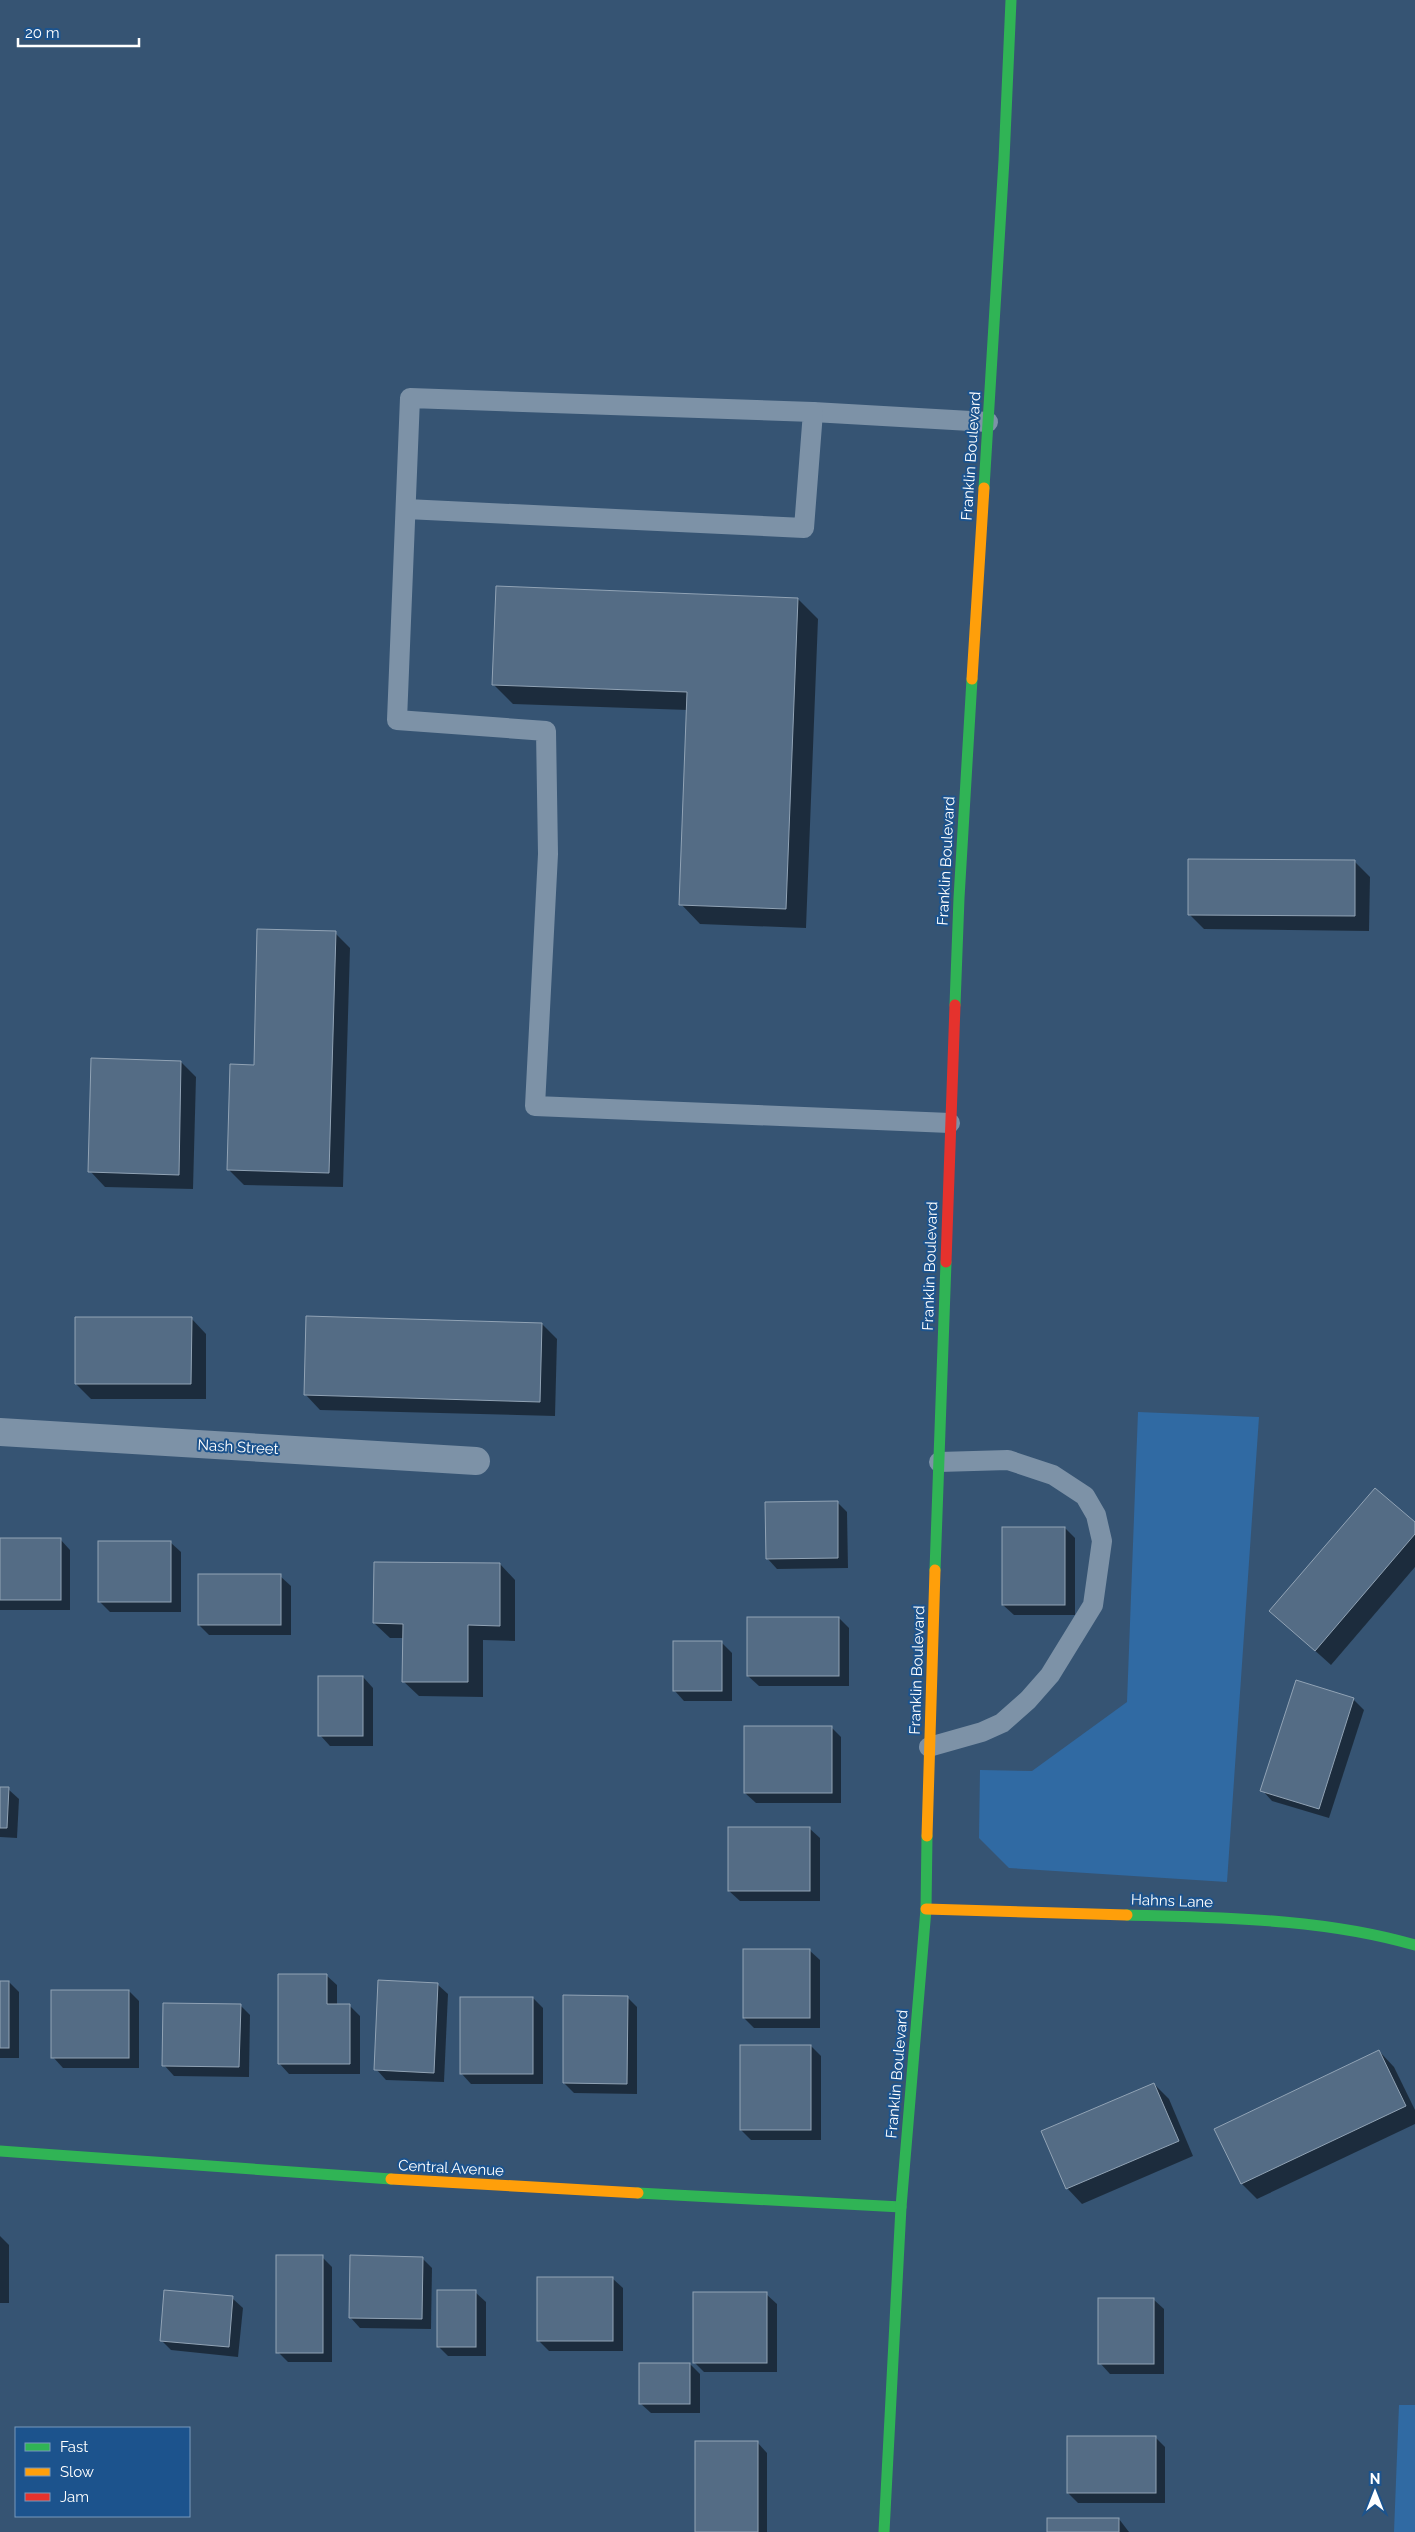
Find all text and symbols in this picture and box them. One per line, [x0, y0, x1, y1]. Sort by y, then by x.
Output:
scale bar [18, 15, 139, 47]
text: 20 m [25, 24, 60, 42]
street label: Franklin Boulevard [958, 391, 984, 521]
street label: Franklin Boulevard [934, 796, 958, 926]
street label: Franklin Boulevard [919, 1201, 941, 1331]
street label: Nash Street [197, 1436, 279, 1458]
street label: Franklin Boulevard [906, 1605, 928, 1735]
street label: Hahns Lane [1131, 1891, 1214, 1911]
street label: Franklin Boulevard [882, 2009, 912, 2139]
street label: Central Avenue [398, 2156, 504, 2180]
legend [15, 2427, 190, 2517]
text: Fast [60, 2438, 88, 2456]
text: Slow [60, 2463, 94, 2481]
north arrow [1350, 2467, 1400, 2517]
text: N [1370, 2471, 1380, 2487]
text: Jam [60, 2488, 89, 2506]

